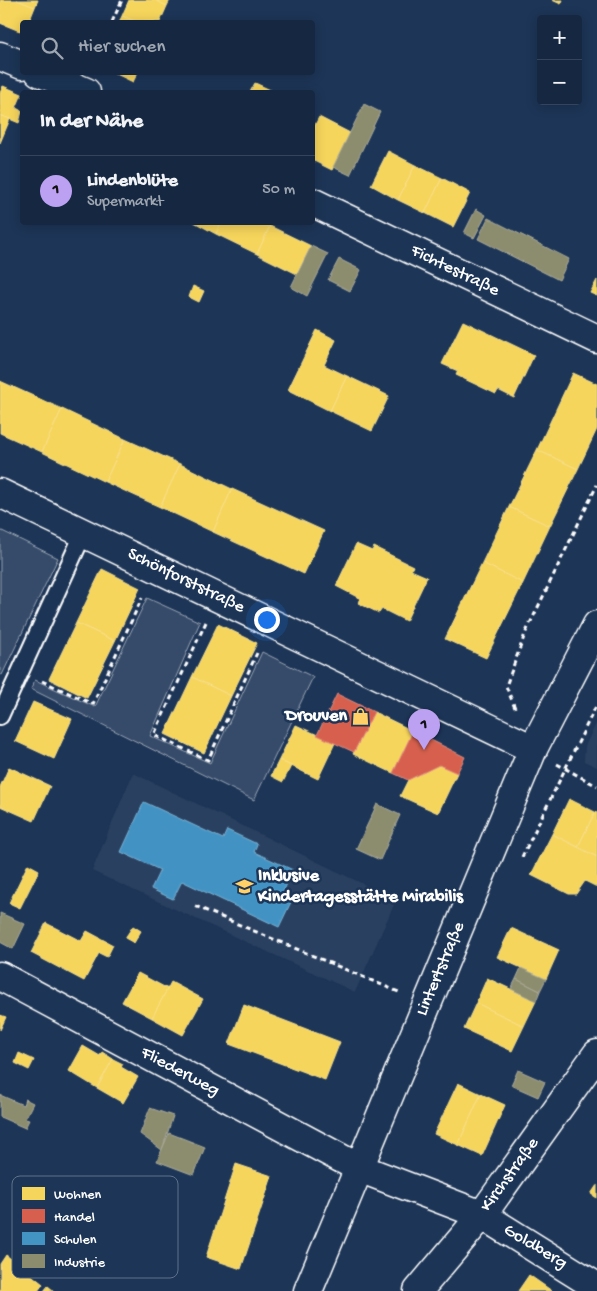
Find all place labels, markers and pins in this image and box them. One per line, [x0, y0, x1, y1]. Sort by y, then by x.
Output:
place label: Drouven [283, 706, 347, 727]
shop icon: Drouven [351, 706, 371, 726]
pin: 1 [408, 709, 440, 750]
place label: Inklusive Kindertagesstätte Mirabilis [257, 866, 464, 908]
school or university icon: Inklusive Kindertagesstätte Mirabilis [234, 876, 254, 896]

